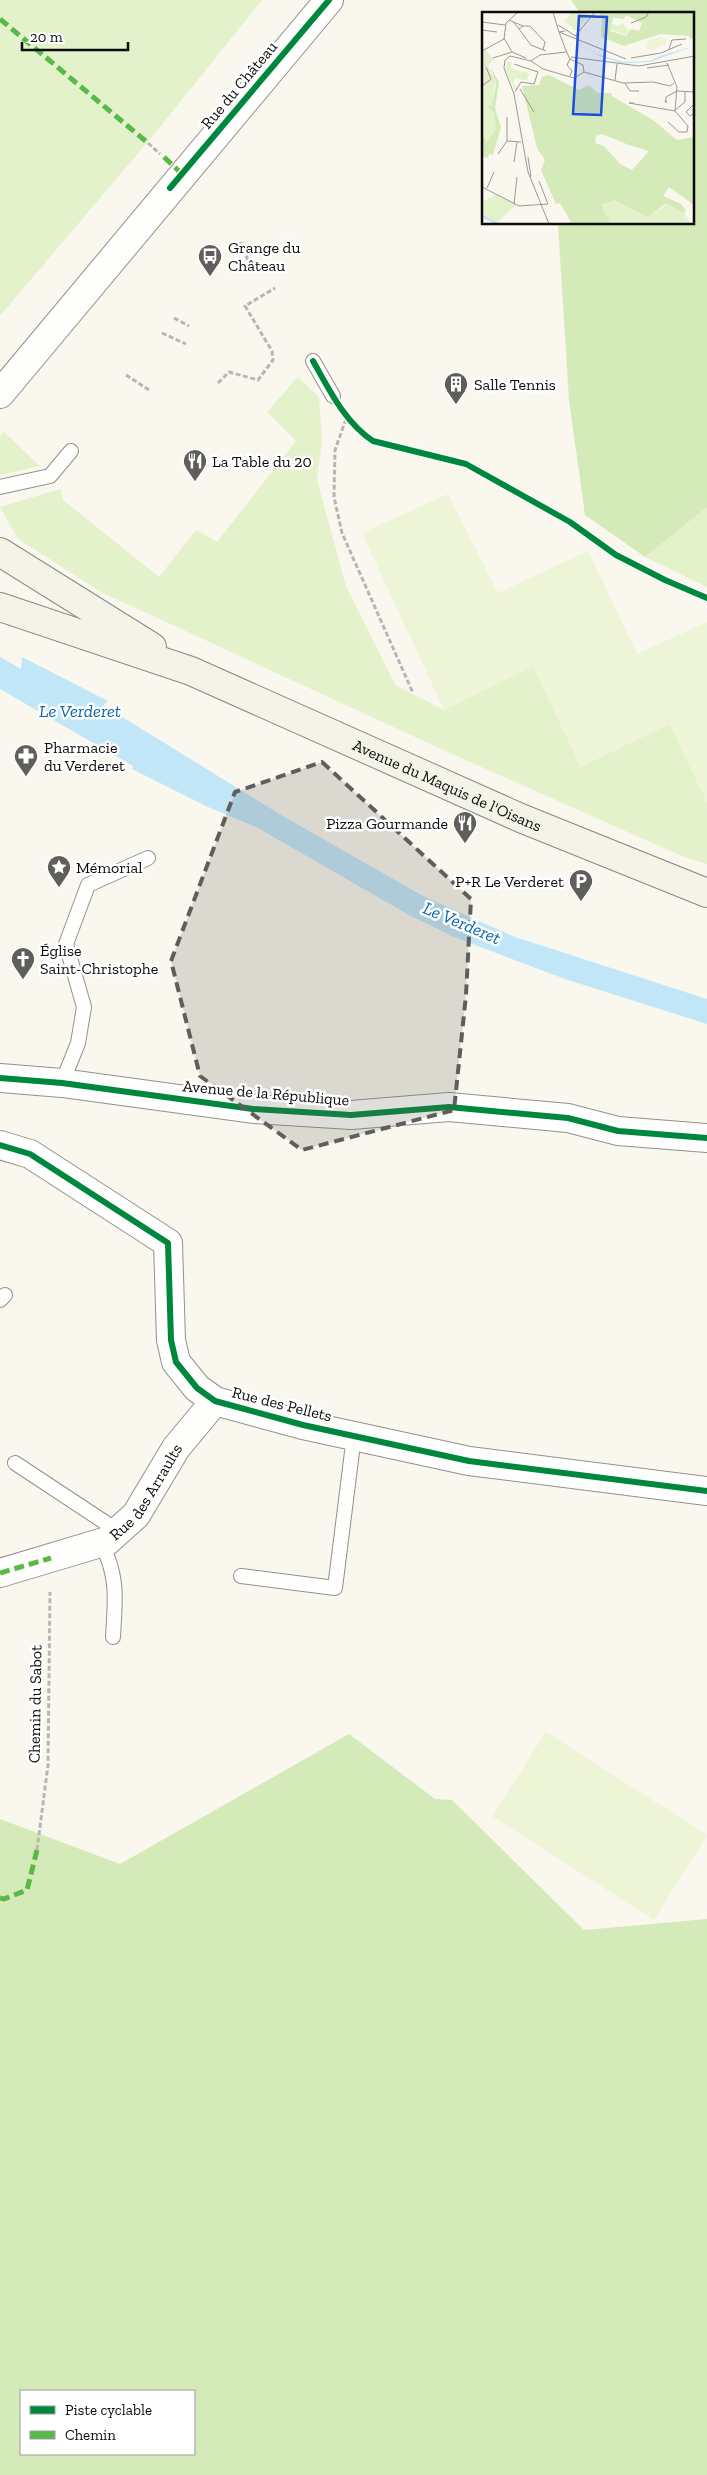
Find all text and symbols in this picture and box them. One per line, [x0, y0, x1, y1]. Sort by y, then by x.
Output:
inset map [482, 12, 694, 225]
scale bar [22, 20, 129, 52]
text: 20 m [30, 28, 63, 46]
street label: Rue du Château [197, 37, 281, 133]
place label: Grange du Château [228, 238, 300, 275]
bus stop icon: Grange du Château [197, 243, 223, 277]
building icon: Salle Tennis [443, 371, 469, 405]
place label: Salle Tennis [474, 375, 556, 394]
restaurant icon: La Table du 20 [182, 448, 208, 482]
place label: La Table du 20 [212, 452, 312, 471]
water label: Le Verderet [39, 700, 121, 722]
street label: Avenue du Maquis de l'Oisans [350, 735, 544, 835]
place label: Pharmacie du Verderet [44, 738, 125, 775]
pharmacy icon: Pharmacie du Verderet [13, 743, 39, 777]
restaurant icon: Pizza Gourmande [452, 810, 478, 844]
place label: Pizza Gourmande [326, 814, 448, 833]
place icon: Mémorial [46, 854, 72, 888]
place label: Mémorial [76, 858, 142, 877]
parking icon: P+R Le Verderet [568, 868, 594, 902]
place label: P+R Le Verderet [455, 872, 564, 891]
water label: Le Verderet [420, 897, 504, 949]
place label: Église Saint-Christophe [40, 941, 158, 978]
church icon: Église Saint-Christophe [10, 946, 36, 980]
street label: Avenue de la République [182, 1076, 350, 1110]
street label: Rue des Pellets [230, 1382, 334, 1426]
street label: Rue des Arraults [105, 1440, 186, 1544]
street label: Chemin du Sabot [24, 1645, 46, 1763]
legend [20, 2390, 195, 2455]
text: Piste cyclable [65, 2401, 152, 2419]
text: Chemin [65, 2426, 116, 2444]

